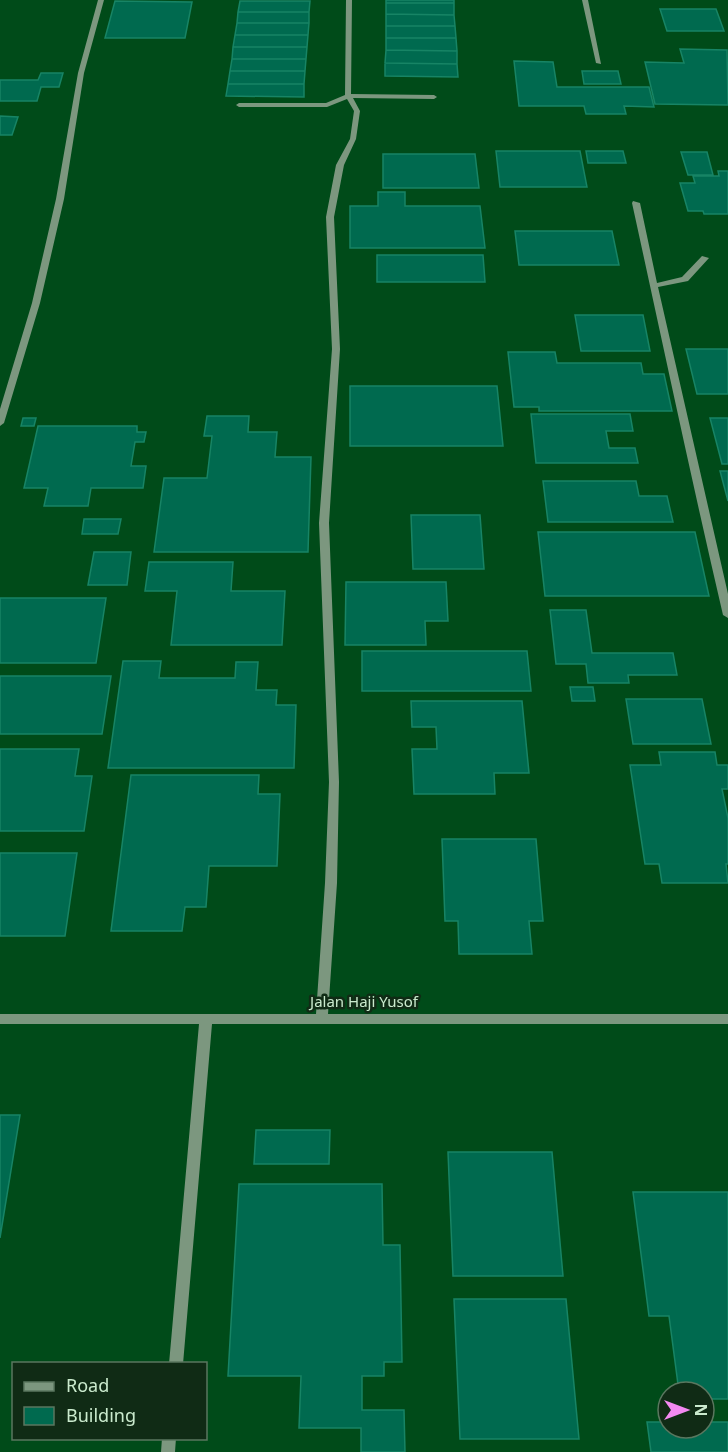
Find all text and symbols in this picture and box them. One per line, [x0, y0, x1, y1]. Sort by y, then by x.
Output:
street label: Jalan Haji Yusof [308, 991, 419, 1011]
legend [12, 1362, 207, 1440]
text: Road [66, 1373, 109, 1397]
north arrow [656, 1380, 716, 1440]
text: Building [66, 1403, 136, 1427]
text: N [690, 1403, 712, 1417]

